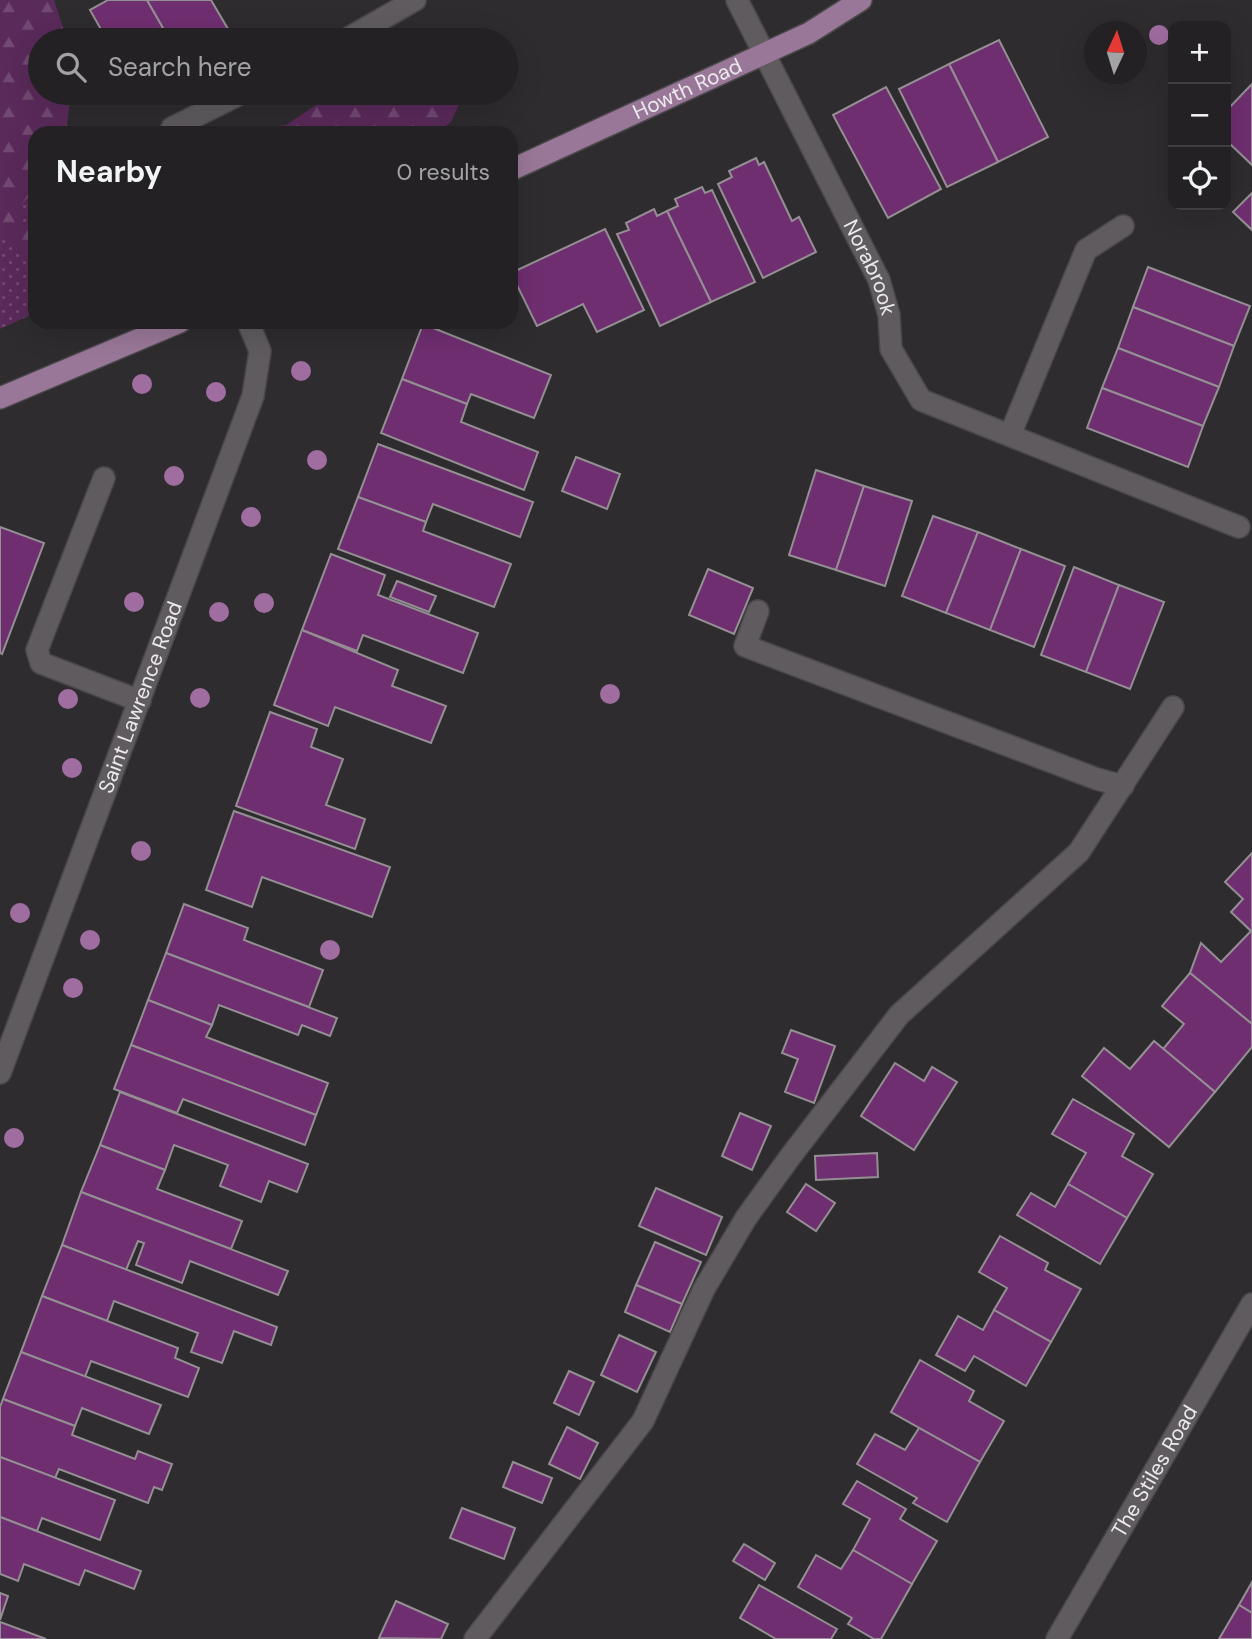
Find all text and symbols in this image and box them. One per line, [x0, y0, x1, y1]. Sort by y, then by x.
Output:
north arrow [1084, 21, 1147, 84]
map controls [1168, 21, 1231, 210]
button: + [1168, 21, 1231, 84]
search box [28, 28, 518, 105]
icon: search [52, 48, 90, 86]
text: Search here [108, 50, 251, 84]
street label: Howth Road [628, 52, 746, 126]
button: − [1168, 84, 1231, 147]
button: locate [1168, 147, 1231, 210]
text: Nearby [56, 152, 162, 191]
text: 0 results [397, 157, 490, 187]
street label: Norabrook [837, 215, 903, 319]
street label: Saint Lawrence Road [92, 598, 189, 797]
street label: The Stiles Road [1105, 1400, 1204, 1543]

